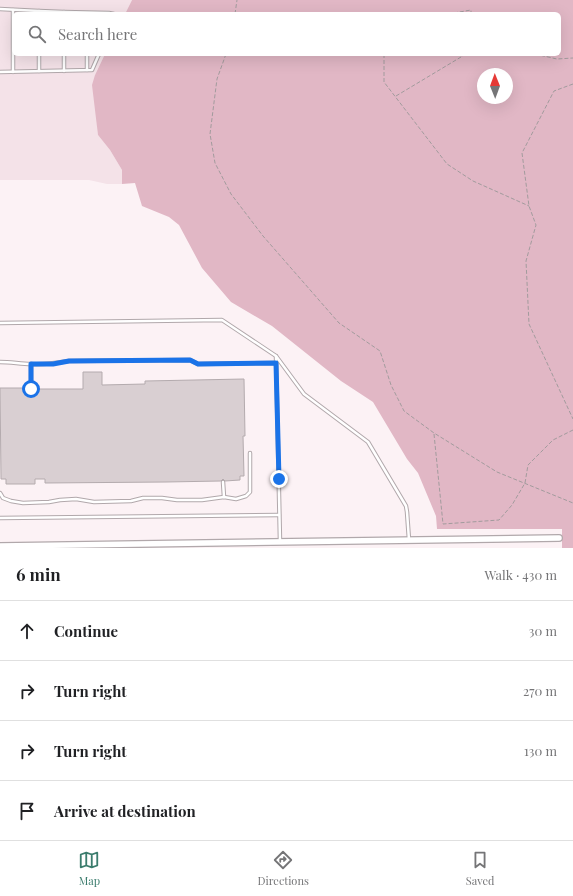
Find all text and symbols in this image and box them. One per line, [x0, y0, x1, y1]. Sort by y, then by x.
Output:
search box [12, 12, 561, 56]
icon: search [26, 23, 48, 45]
text: Search here [58, 24, 137, 44]
north arrow [477, 68, 513, 104]
route start [22, 380, 40, 398]
route end [270, 470, 288, 488]
text: 6 min [16, 563, 61, 585]
text: Walk · 430 m [484, 566, 557, 583]
icon: ahead [16, 620, 38, 642]
text: Continue [54, 621, 118, 641]
text: 30 m [529, 622, 557, 639]
icon: right [16, 680, 38, 702]
text: Turn right [54, 681, 127, 701]
text: 270 m [523, 682, 557, 699]
icon: right [16, 740, 38, 762]
text: Turn right [54, 741, 127, 761]
text: 130 m [524, 742, 557, 759]
icon: arrive [16, 800, 38, 822]
text: Arrive at destination [54, 801, 196, 821]
tab: Map [78, 849, 100, 888]
tab: Directions [257, 849, 309, 888]
tab: Saved [466, 849, 494, 888]

